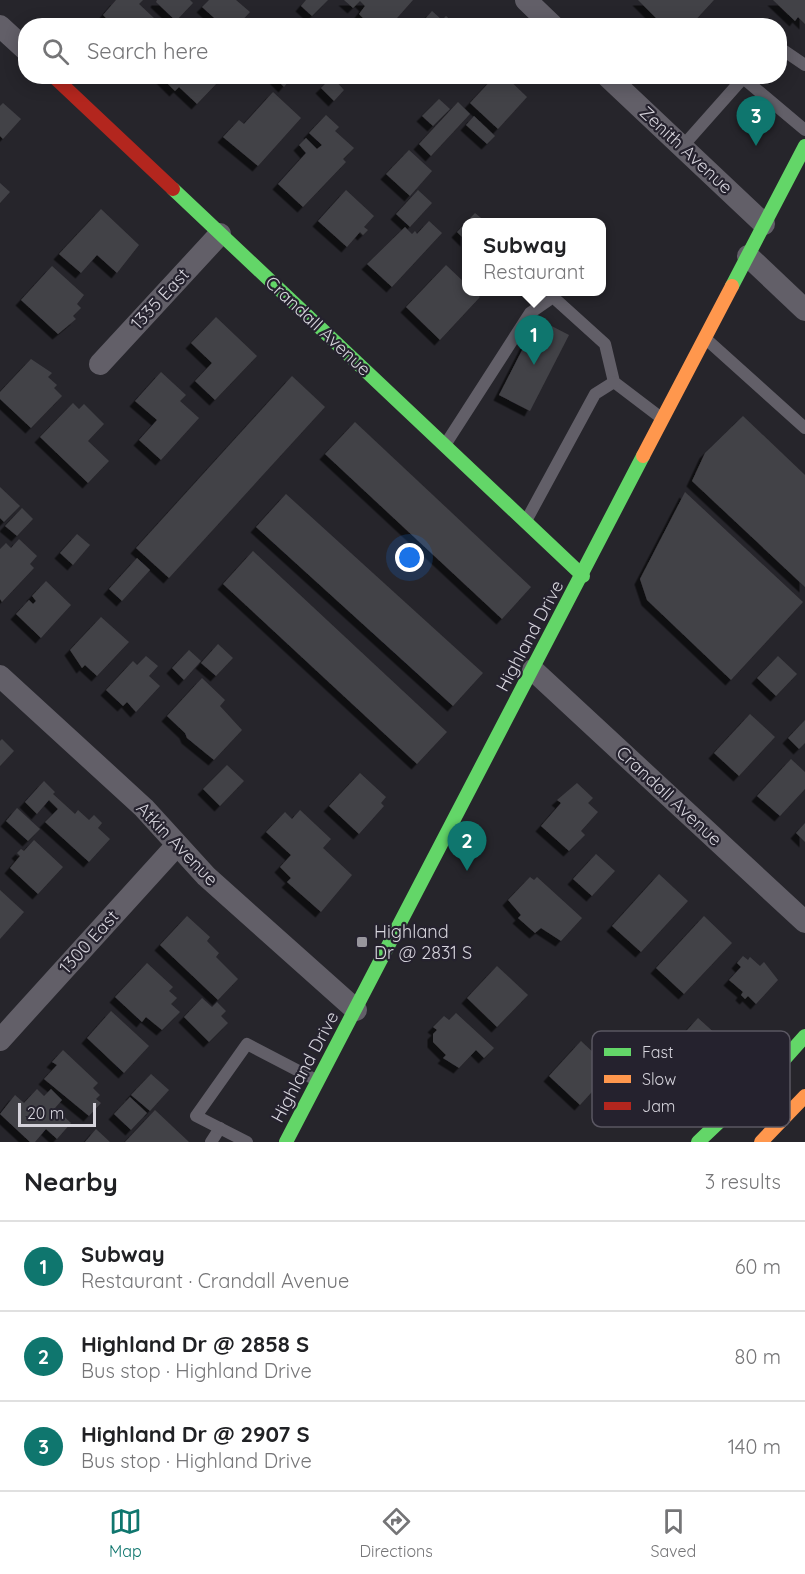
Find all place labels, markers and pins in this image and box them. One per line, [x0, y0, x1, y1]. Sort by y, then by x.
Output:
pin: 3 [736, 96, 776, 146]
pin: 1 [514, 316, 554, 365]
pin: 2 [448, 822, 486, 871]
place label: Highland Dr @ 2831 S [374, 920, 472, 964]
marker: Highland Dr @ 2831 S [355, 935, 369, 949]

